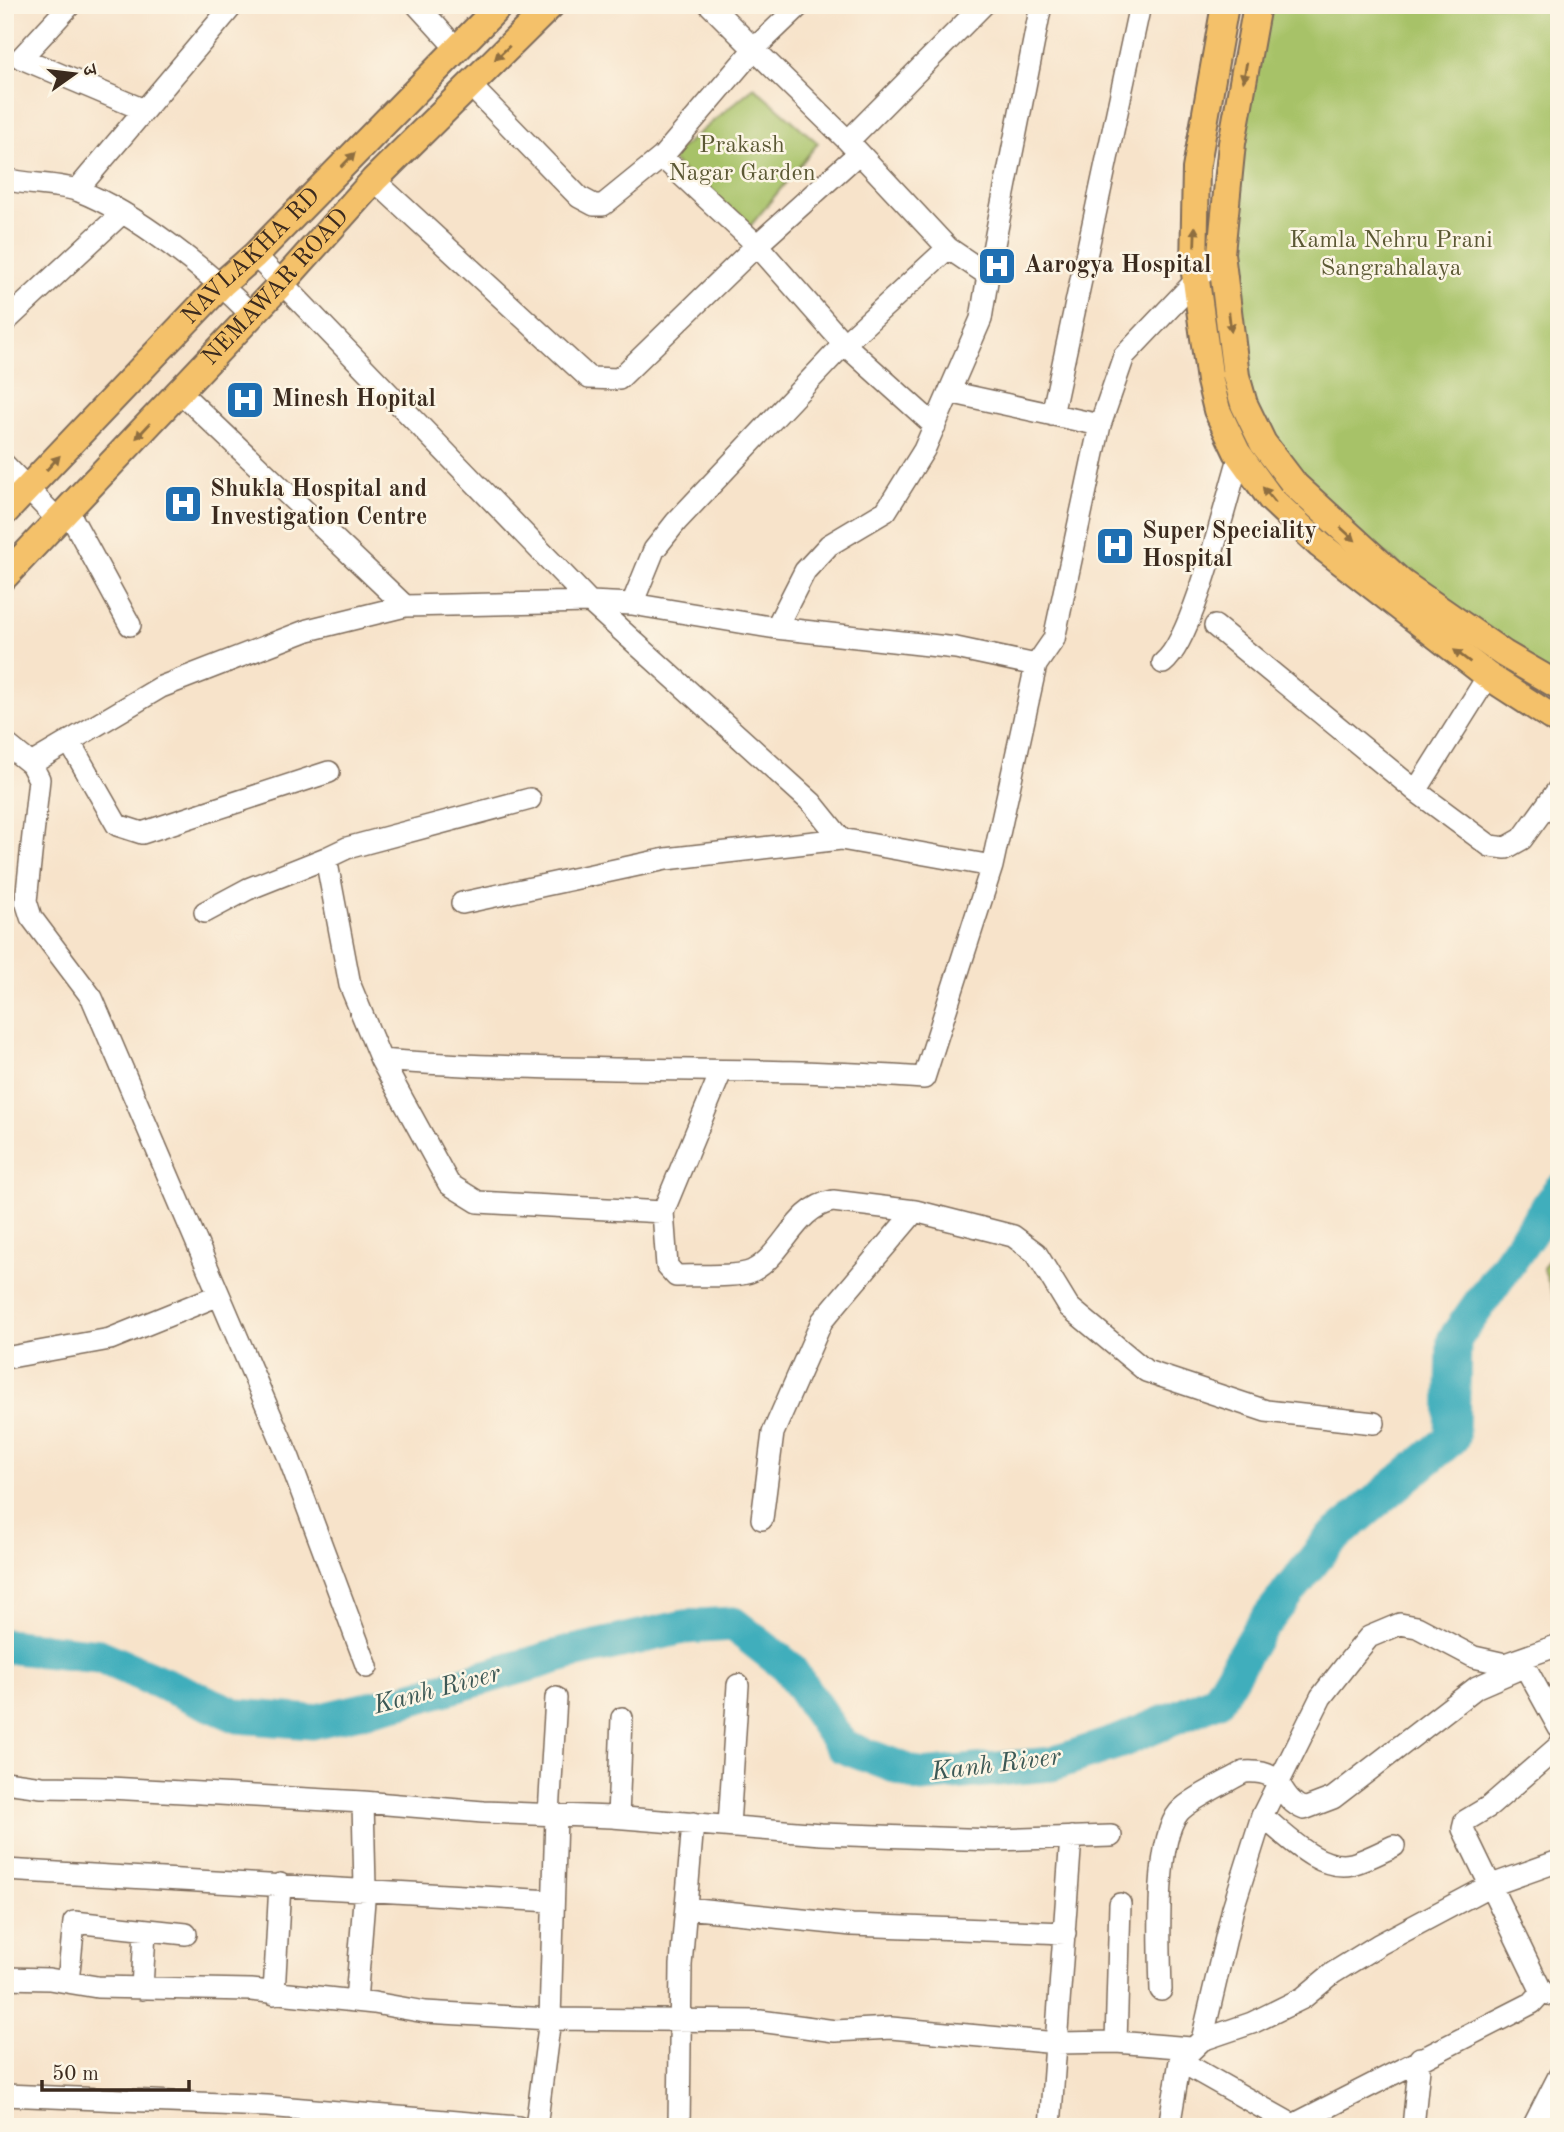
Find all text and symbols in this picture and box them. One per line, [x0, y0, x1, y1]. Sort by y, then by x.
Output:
north arrow [38, 38, 108, 108]
one-way arrow [494, 45, 511, 61]
one-way arrow [1239, 61, 1250, 83]
text: उ [77, 62, 99, 79]
park label: Prakash Nagar Garden [668, 134, 816, 186]
one-way arrow [340, 151, 357, 168]
street label: NAVLAKHA RD [178, 184, 325, 329]
street label: NEMAWAR ROAD [198, 204, 354, 370]
one-way arrow [1189, 224, 1200, 246]
park label: Kamla Nehru Prani Sangrahalaya [1289, 229, 1493, 281]
hospital icon: Aarogya Hospital [976, 245, 1018, 287]
place label: Aarogya Hospital [1024, 254, 1211, 278]
one-way arrow [1224, 311, 1235, 333]
hospital icon: Minesh Hopital [224, 379, 266, 421]
place label: Minesh Hopital [272, 388, 436, 412]
one-way arrow [135, 422, 151, 440]
one-way arrow [44, 455, 60, 472]
place label: Shukla Hospital and Investigation Centre [210, 478, 427, 530]
hospital icon: Shukla Hospital and Investigation Centre [162, 483, 204, 525]
one-way arrow [1262, 486, 1277, 504]
place label: Super Speciality Hospital [1142, 520, 1317, 572]
hospital icon: Super Speciality Hospital [1094, 525, 1136, 567]
one-way arrow [1339, 526, 1357, 542]
one-way arrow [1453, 650, 1471, 664]
water label: Kanh River [370, 1660, 504, 1720]
water label: Kanh River [929, 1744, 1063, 1786]
scale bar [42, 2048, 189, 2092]
text: 50 m [52, 2064, 99, 2085]

